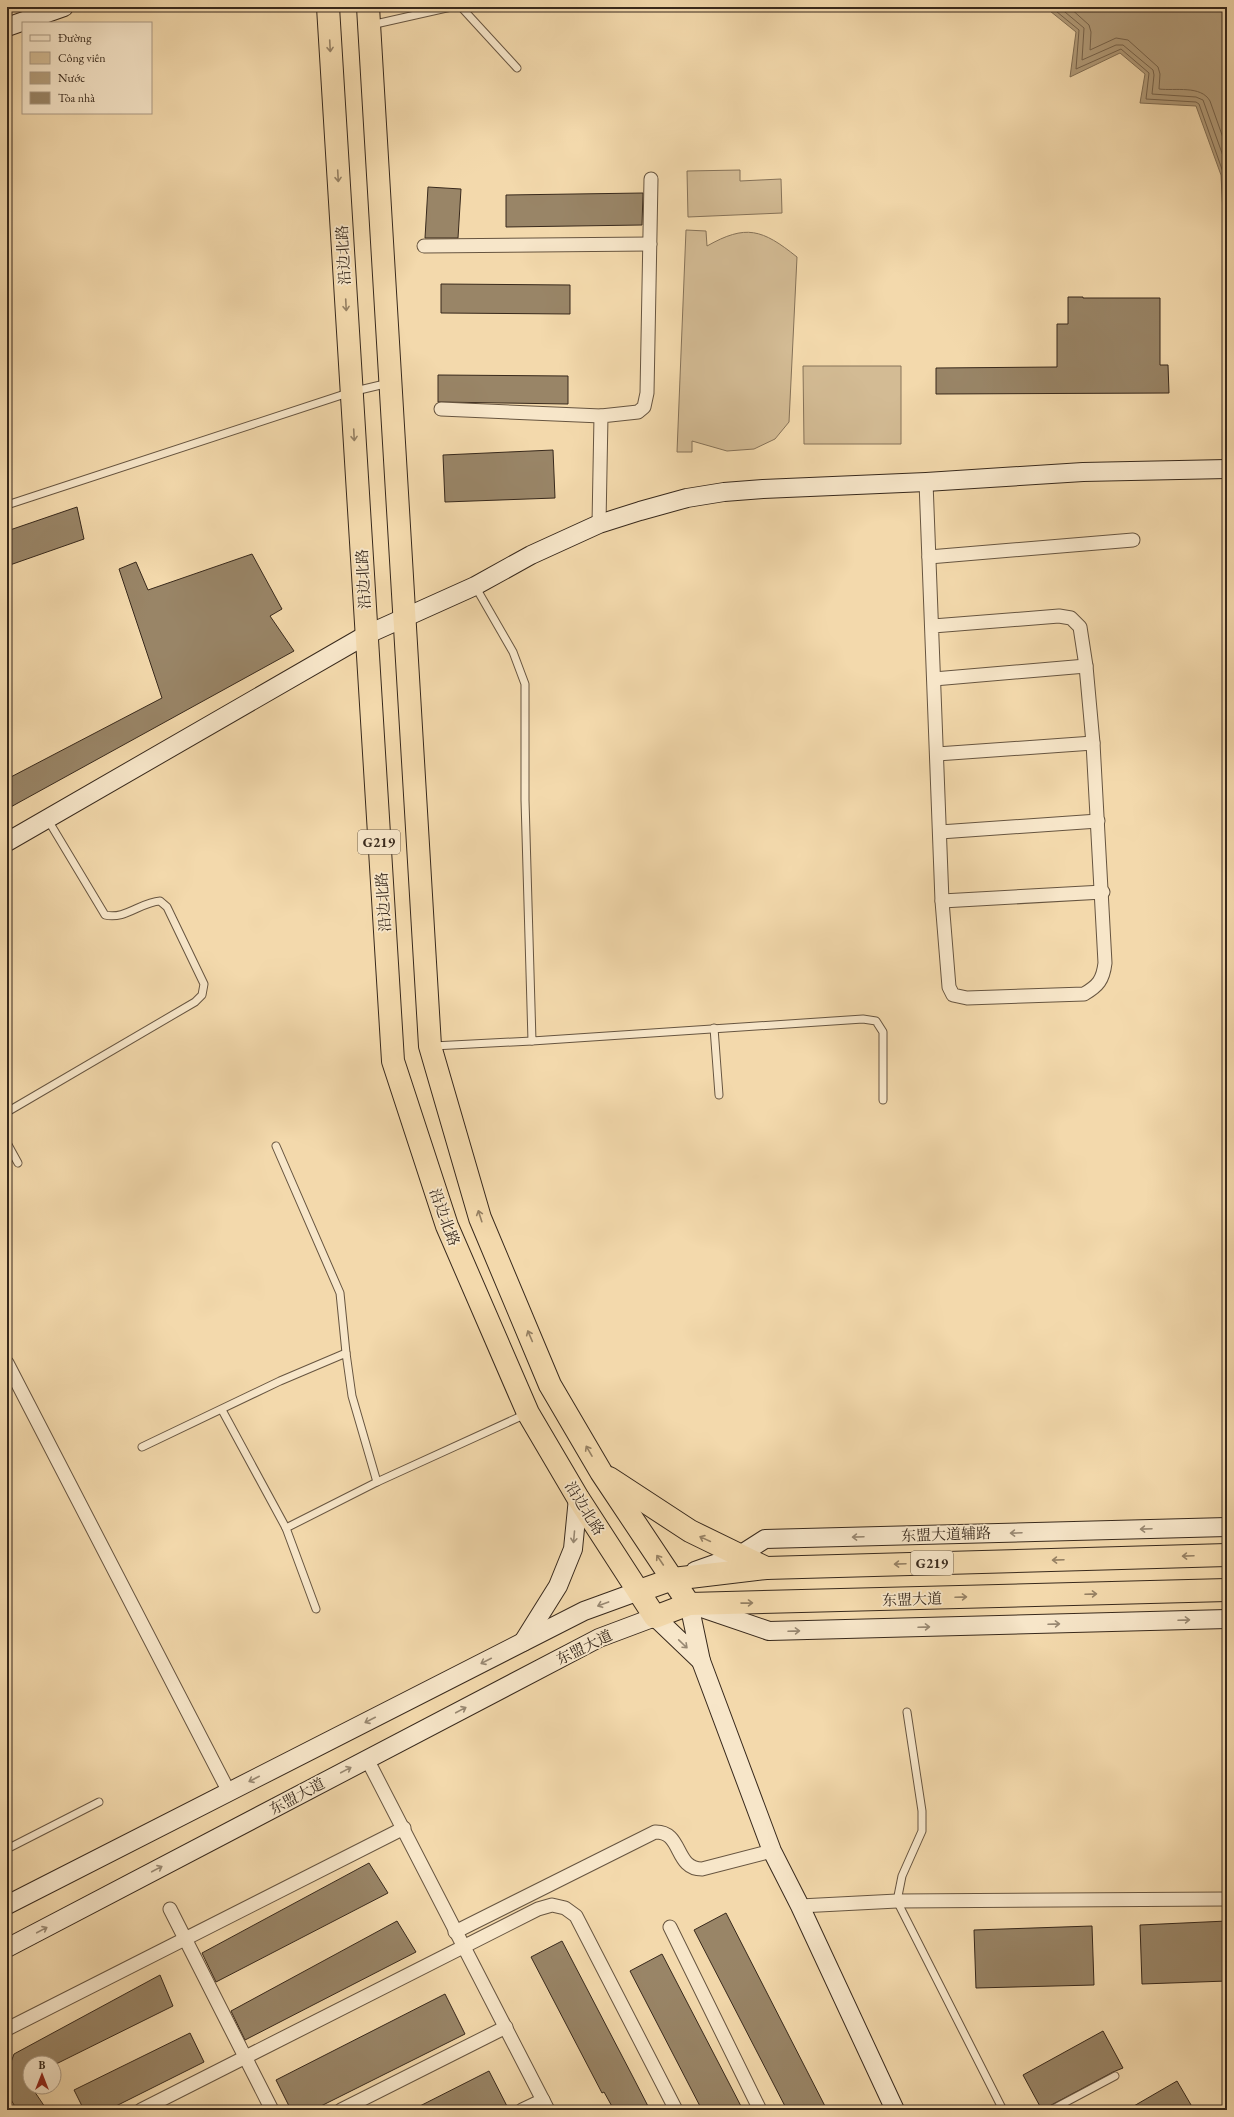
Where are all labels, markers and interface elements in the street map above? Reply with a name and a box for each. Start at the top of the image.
legend [22,22,152,114]
text: Đường [58,30,92,46]
one-way arrow [327,39,334,52]
text: Công viên [58,50,106,66]
text: Nước [58,70,85,86]
text: Tòa nhà [58,90,95,106]
one-way arrow [335,169,342,182]
street label: 沿边北路 [332,225,354,285]
one-way arrow [342,298,350,311]
one-way arrow [350,428,357,441]
street label: 沿边北路 [352,549,374,609]
road number: G219 [358,830,400,854]
street label: 沿边北路 [371,871,395,933]
street label: 沿边北路 [426,1186,464,1248]
one-way arrow [476,1209,483,1222]
one-way arrow [525,1330,533,1342]
one-way arrow [584,1445,592,1457]
street label: 沿边北路 [561,1478,609,1538]
street label: 东盟大道辅路 [901,1523,991,1545]
one-way arrow [1140,1525,1153,1533]
one-way arrow [1010,1529,1023,1536]
one-way arrow [571,1530,578,1543]
one-way arrow [852,1533,865,1541]
one-way arrow [700,1535,712,1542]
road number: G219 [911,1551,953,1575]
one-way arrow [1182,1552,1195,1560]
one-way arrow [656,1555,664,1566]
one-way arrow [1052,1556,1065,1564]
one-way arrow [894,1560,907,1568]
street label: 东盟大道 [882,1588,942,1610]
one-way arrow [1084,1590,1097,1598]
one-way arrow [954,1593,967,1601]
one-way arrow [740,1599,753,1607]
one-way arrow [597,1601,609,1609]
one-way arrow [1177,1616,1190,1624]
one-way arrow [1047,1620,1060,1627]
one-way arrow [917,1623,930,1631]
street label: 东盟大道 [553,1625,615,1669]
one-way arrow [787,1627,800,1634]
one-way arrow [678,1639,688,1649]
one-way arrow [480,1658,492,1665]
one-way arrow [455,1705,467,1713]
one-way arrow [364,1717,376,1724]
one-way arrow [340,1766,352,1773]
street label: 东盟大道 [266,1774,328,1818]
one-way arrow [249,1776,261,1783]
one-way arrow [150,1865,162,1872]
one-way arrow [35,1925,47,1933]
north arrow [22,2055,62,2095]
text: B [39,2058,46,2072]

